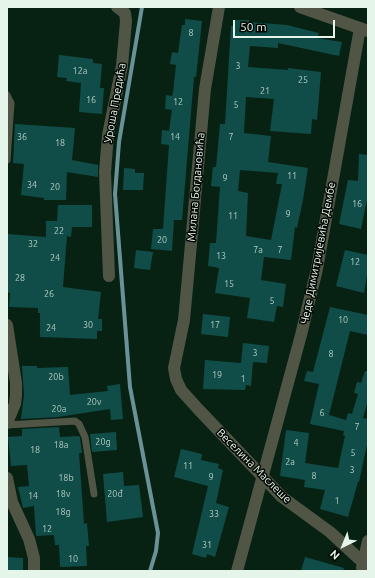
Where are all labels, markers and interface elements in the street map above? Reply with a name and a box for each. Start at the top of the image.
scale bar [235,12,337,38]
text: 50 m [240,20,267,33]
house number: 8 [188,28,194,38]
house number: 3 [235,61,241,71]
street label: Уроша Предића [101,62,129,144]
house number: 12a [73,66,87,76]
house number: 25 [298,75,308,85]
house number: 21 [260,86,270,96]
house number: 16 [86,95,96,105]
house number: 12 [173,97,183,107]
house number: 5 [233,100,239,110]
house number: 36 [17,132,27,142]
house number: 14 [170,132,180,142]
street label: Милана Богдановића [185,132,207,242]
house number: 7 [228,132,234,142]
house number: 18 [55,138,65,148]
house number: 11 [287,171,297,181]
house number: 9 [222,173,228,183]
house number: 34 [27,180,37,190]
street label: Чеде Димитријевића Дембе [298,181,338,325]
house number: 20 [50,182,60,192]
house number: 16 [352,199,362,209]
house number: 9 [285,209,291,219]
house number: 11 [228,211,238,221]
house number: 22 [54,226,64,236]
house number: 20 [157,235,167,245]
house number: 32 [28,239,38,249]
house number: 7a [253,245,263,255]
house number: 7 [277,245,283,255]
house number: 13 [216,251,226,261]
house number: 24 [50,253,60,263]
house number: 12 [350,257,360,267]
house number: 28 [15,273,25,283]
house number: 15 [224,279,234,289]
house number: 26 [44,289,54,299]
house number: 5 [269,296,275,306]
house number: 10 [338,315,348,325]
house number: 30 [83,320,93,330]
house number: 17 [210,320,220,330]
house number: 24 [46,323,56,333]
house number: 3 [252,348,258,358]
house number: 8 [328,349,334,359]
house number: 19 [212,370,222,380]
house number: 20b [48,372,64,382]
house number: 1 [240,374,246,384]
house number: 20v [87,397,101,407]
house number: 20a [52,404,66,414]
house number: 6 [319,408,325,418]
house number: 7 [354,422,360,432]
street label: Веселина Маслеше [214,426,294,506]
house number: 20g [95,437,111,447]
house number: 4 [293,438,299,448]
house number: 18a [54,440,68,450]
house number: 18 [30,445,40,455]
house number: 5 [350,448,356,458]
house number: 2a [285,457,295,467]
house number: 11 [183,461,193,471]
house number: 3 [349,465,355,475]
house number: 8 [311,471,317,481]
house number: 9 [208,472,214,482]
house number: 18b [58,473,74,483]
house number: 18v [56,489,70,499]
house number: 20đ [107,489,123,499]
house number: 14 [28,491,38,501]
house number: 1 [334,496,340,506]
house number: 18g [55,507,71,517]
house number: 33 [209,509,219,519]
house number: 12 [42,524,52,534]
north arrow [323,526,363,566]
house number: 31 [202,540,212,550]
text: N [328,548,342,562]
house number: 10 [68,554,78,564]

